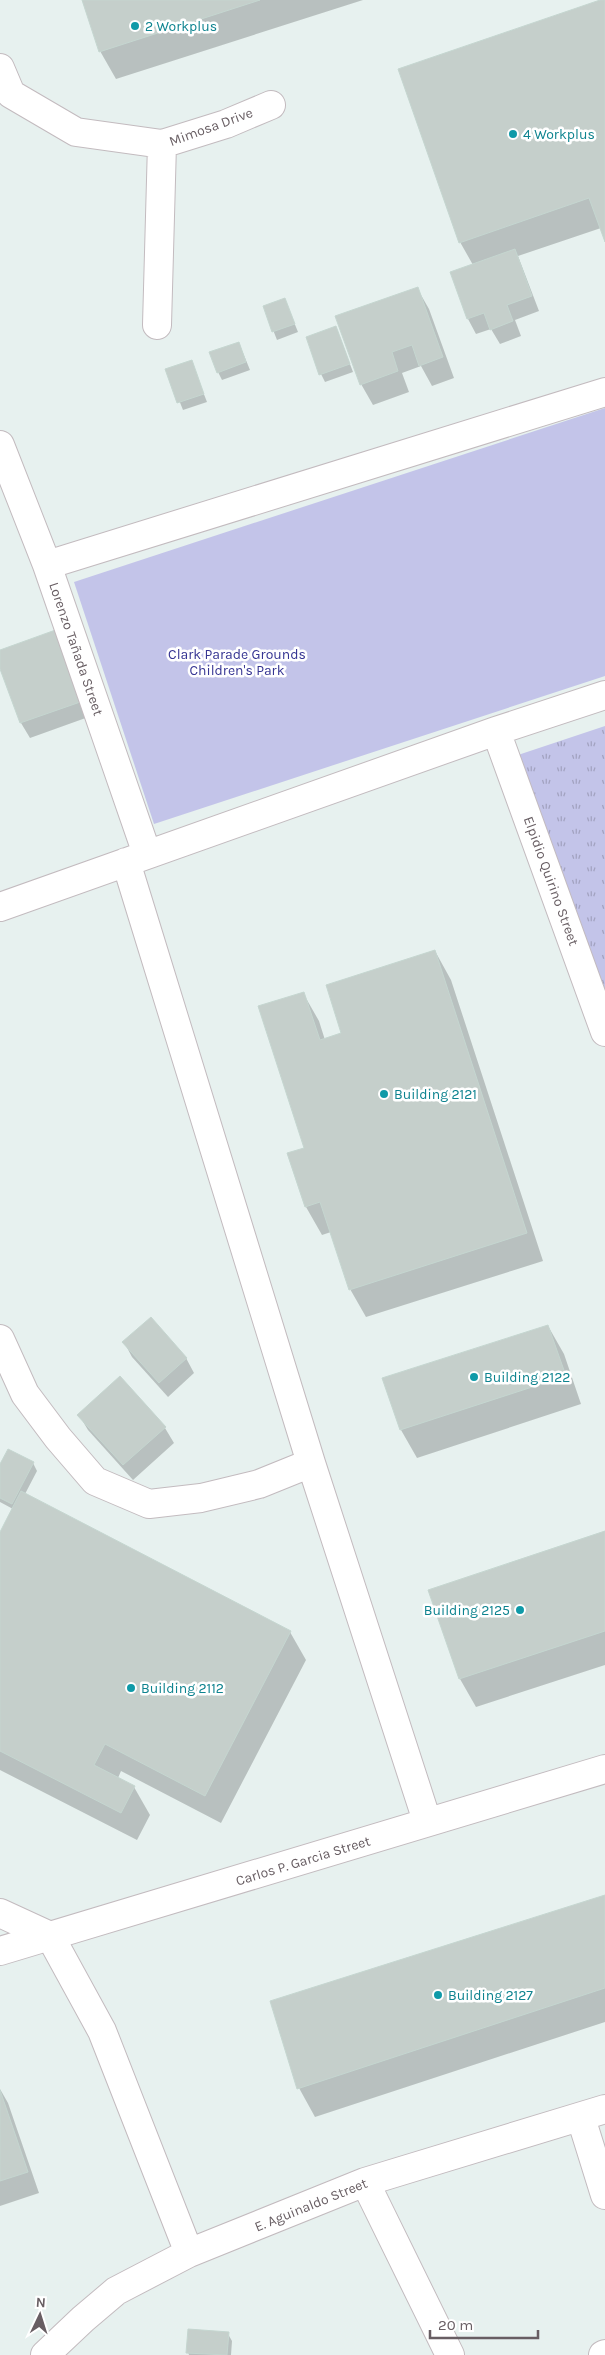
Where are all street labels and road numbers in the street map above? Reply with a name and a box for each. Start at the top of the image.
street label: Mimosa Drive [167,104,255,150]
street label: Lorenzo Tañada Street [45,580,107,718]
street label: Elpidio Quirino Street [520,814,582,948]
street label: Carlos P. Garcia Street [234,1832,372,1890]
street label: E. Aguinaldo Street [252,2175,370,2235]

